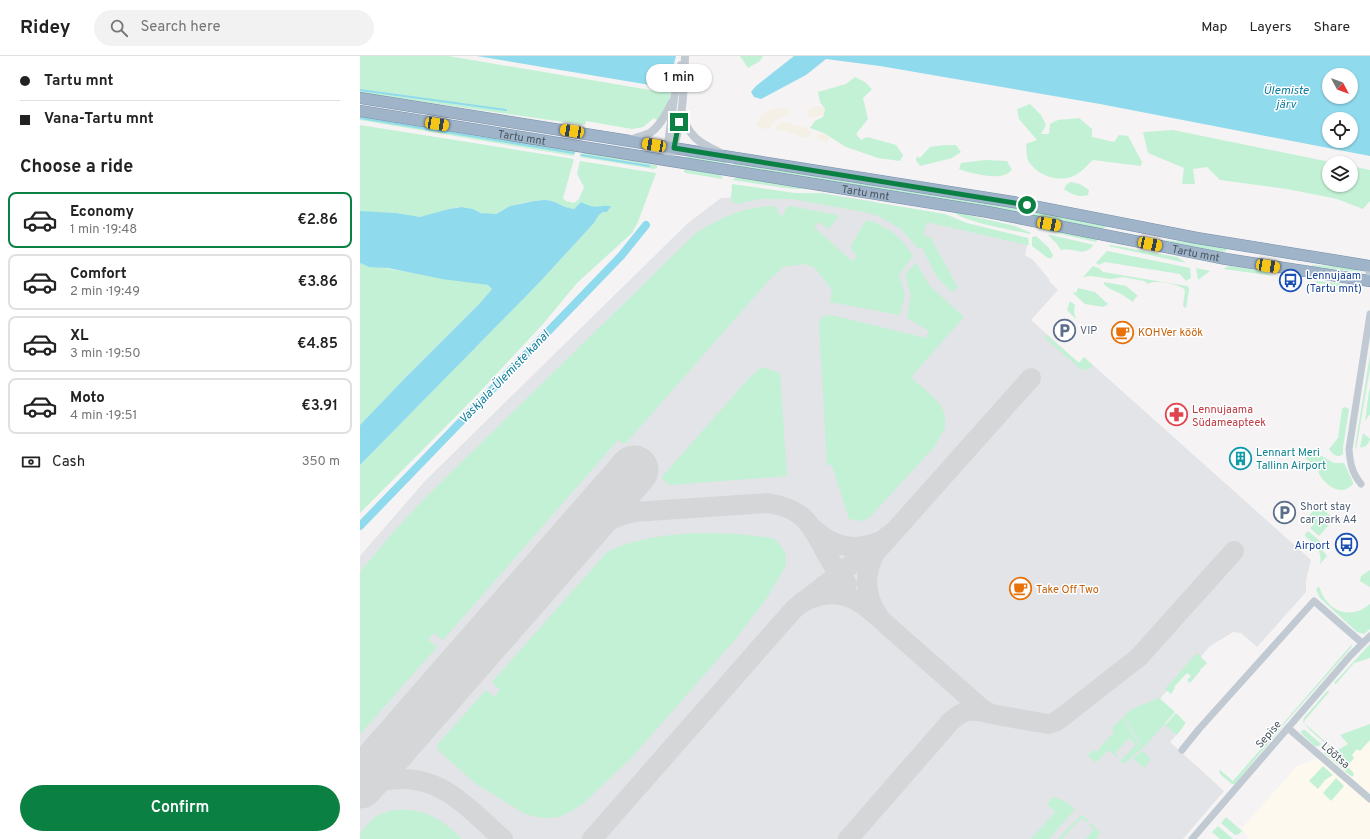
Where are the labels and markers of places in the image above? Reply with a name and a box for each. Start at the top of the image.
bus stop icon: Lennujaam (Tartu mnt) [1277,268,1303,294]
place label: Lennujaam (Tartu mnt) [1306,269,1362,296]
parking icon: VIP [1052,317,1078,343]
cafe icon: KOHVer köök [1110,319,1136,345]
place label: VIP [1080,324,1097,338]
place label: KOHVer köök [1138,326,1203,340]
pharmacy icon: Lennujaama Südameapteek [1164,402,1190,428]
place label: Lennujaama Südameapteek [1192,403,1266,430]
building icon: Lennart Meri Tallinn Airport [1228,445,1254,471]
place label: Lennart Meri Tallinn Airport [1256,446,1326,473]
parking icon: Short stay car park A4 [1272,499,1298,525]
place label: Short stay car park A4 [1300,500,1357,527]
bus stop icon: Airport [1333,532,1359,558]
place label: Airport [1294,539,1330,553]
cafe icon: Take Off Two [1008,576,1034,602]
place label: Take Off Two [1036,583,1099,597]

